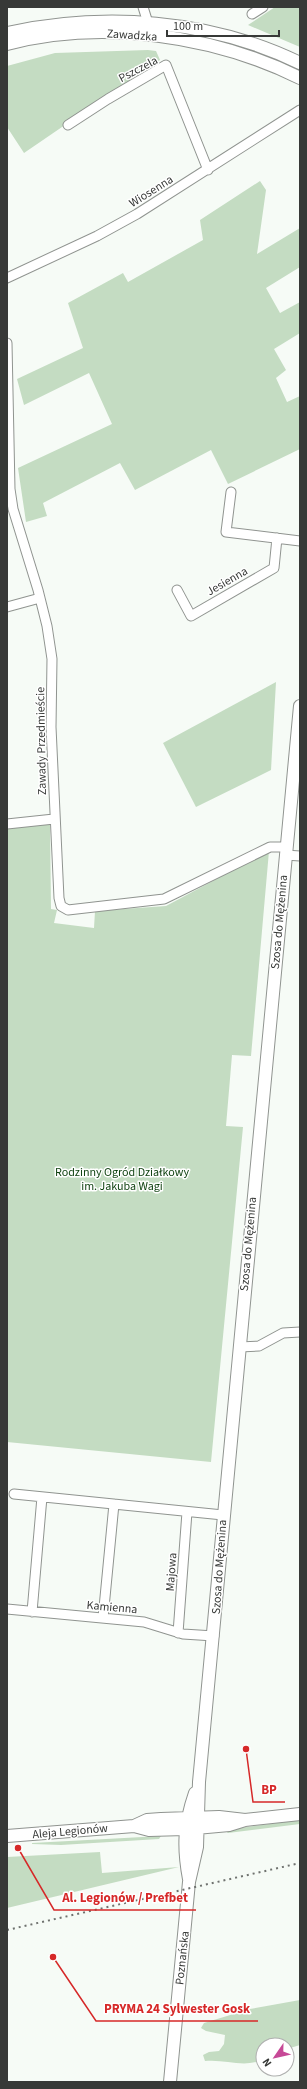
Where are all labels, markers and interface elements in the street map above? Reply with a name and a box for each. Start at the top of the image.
scale bar [167,12,279,38]
text: 100 m [173,18,203,35]
street label: Zawadzka [106,25,158,46]
street label: Pszczela [116,52,161,87]
street label: Wiosenna [126,171,177,212]
street label: Jesienna [204,563,251,600]
street label: Zawady Przedmieście [32,687,51,795]
street label: Szosa do Mężenina [267,874,292,970]
park label: Rodzinny Ogród Działkowy im. Jakuba Wagi [55,1164,189,1195]
street label: Szosa do Mężenina [236,1196,261,1292]
street label: Szosa do Mężenina [208,1519,231,1615]
street label: Majowa [162,1552,181,1592]
street label: Kamienna [86,1597,138,1618]
callout: BP [253,1777,285,1802]
text: BP [261,1781,277,1799]
street label: Aleja Legionów [32,1820,109,1843]
callout: Al. Legionów / Prefbet [54,1885,196,1910]
text: Al. Legionów / Prefbet [61,1889,188,1907]
street label: Poznańska [171,1930,194,1986]
callout: PRYMA 24 Sylwester Gosk [96,1996,258,2021]
text: PRYMA 24 Sylwester Gosk [104,2000,251,2018]
north arrow [255,2037,295,2077]
text: N [259,2055,275,2070]

